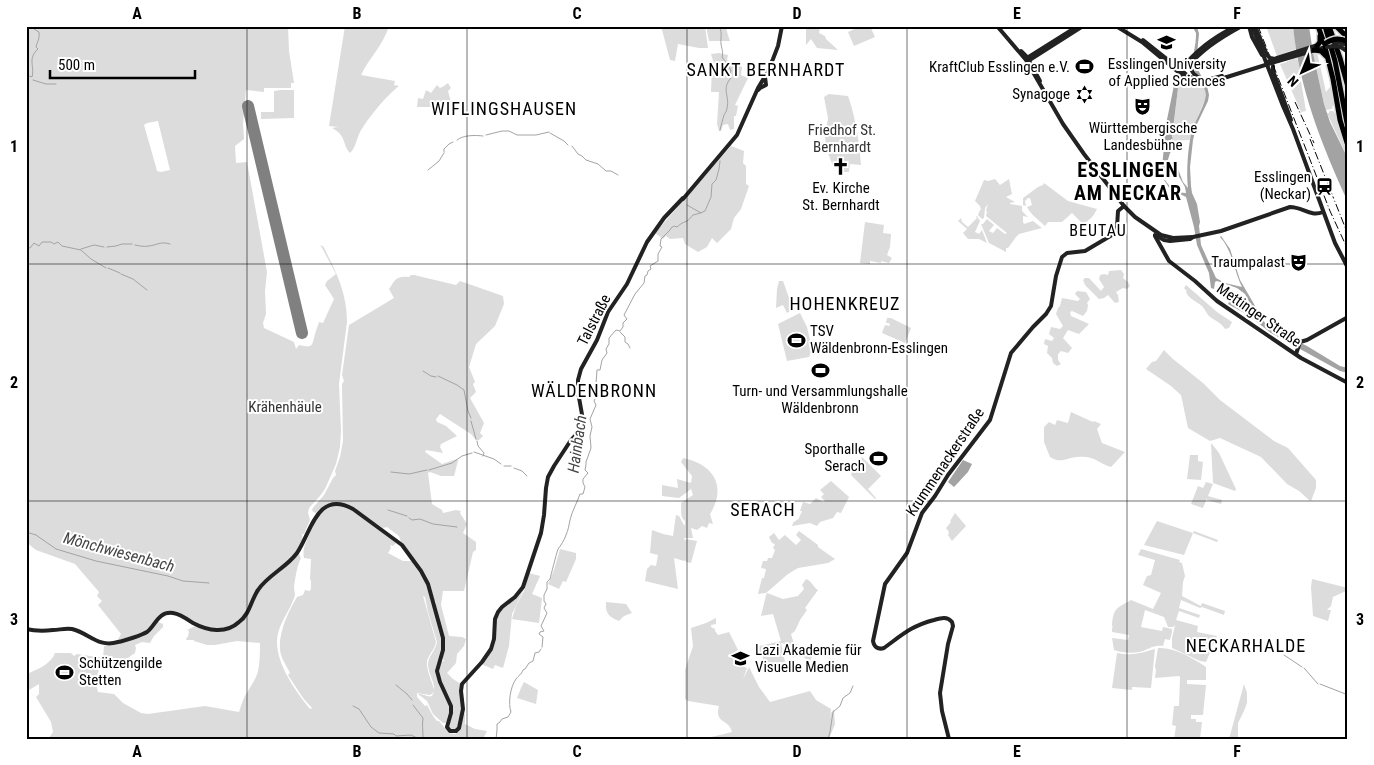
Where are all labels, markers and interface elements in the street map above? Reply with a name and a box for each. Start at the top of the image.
text: A [132,4,142,23]
text: B [353,4,362,23]
text: C [572,4,582,23]
text: D [792,4,802,23]
text: E [1013,4,1021,23]
text: F [1233,4,1241,23]
school or university icon: Esslingen University of Applied Sciences [1157,33,1177,53]
scale bar [50,48,195,80]
north arrow [1276,48,1326,98]
place label: Esslingen University of Applied Sciences [1108,55,1226,90]
text: 500 m [58,56,95,74]
sports icon: KraftClub Esslingen e.V. [1074,57,1094,77]
place label: KraftClub Esslingen e.V. [929,58,1070,76]
district label: SANKT BERNHARDT [687,59,845,80]
text: N [1284,73,1302,90]
synagogue icon: Synagoge [1074,84,1094,104]
place label: Synagoge [1012,85,1070,103]
theatre icon: Württembergische Landesbühne [1133,97,1153,117]
district label: WIFLINGSHAUSEN [431,98,577,119]
place label: Württembergische Landesbühne [1089,119,1197,154]
park label: Friedhof St. Bernhardt [808,121,876,156]
text: 1 [10,137,18,156]
text: 1 [1356,137,1364,156]
church icon: Ev. Kirche St. Bernhardt [831,157,851,177]
district label: ESSLINGEN AM NECKAR [1074,158,1182,205]
place label: Esslingen (Neckar) [1254,168,1311,203]
station icon: Esslingen (Neckar) [1315,176,1335,196]
place label: Ev. Kirche St. Bernhardt [802,179,880,214]
district label: BEUTAU [1069,221,1127,240]
theatre icon: Traumpalast [1289,252,1309,272]
place label: Traumpalast [1211,253,1285,271]
street label: Mettinger Straße [1213,279,1305,351]
street label: Talstraße [573,291,615,349]
district label: HOHENKREUZ [789,293,901,314]
place label: TSV Wäldenbronn-Esslingen [810,322,948,357]
sports icon: TSV Wäldenbronn-Esslingen [786,330,806,350]
sports icon: Turn- und Versammlungshalle Wäldenbronn [810,360,830,380]
text: 2 [10,373,18,392]
text: 2 [1356,373,1364,392]
district label: WÄLDENBRONN [531,380,657,401]
place label: Turn- und Versammlungshalle Wäldenbronn [732,382,908,417]
park label: Krähenhäule [248,398,322,416]
street label: Krummenackerstraße [902,404,988,520]
water label: Hainbach [564,414,590,474]
place label: Sporthalle Serach [805,440,865,475]
sports icon: Sporthalle Serach [869,448,889,468]
district label: SERACH [730,499,796,520]
water label: Mönchwiesenbach [61,528,177,576]
text: 3 [10,610,18,629]
text: 3 [1356,610,1364,629]
district label: NECKARHALDE [1186,635,1306,656]
place label: Lazi Akademie für Visuelle Medien [755,641,862,676]
school or university icon: Lazi Akademie für Visuelle Medien [731,649,751,669]
place label: Schützengilde Stetten [79,654,162,689]
sports icon: Schützengilde Stetten [55,662,75,682]
text: A [132,742,142,761]
text: B [353,742,362,761]
text: C [572,742,582,761]
text: D [792,742,802,761]
text: E [1013,742,1021,761]
text: F [1233,742,1241,761]

